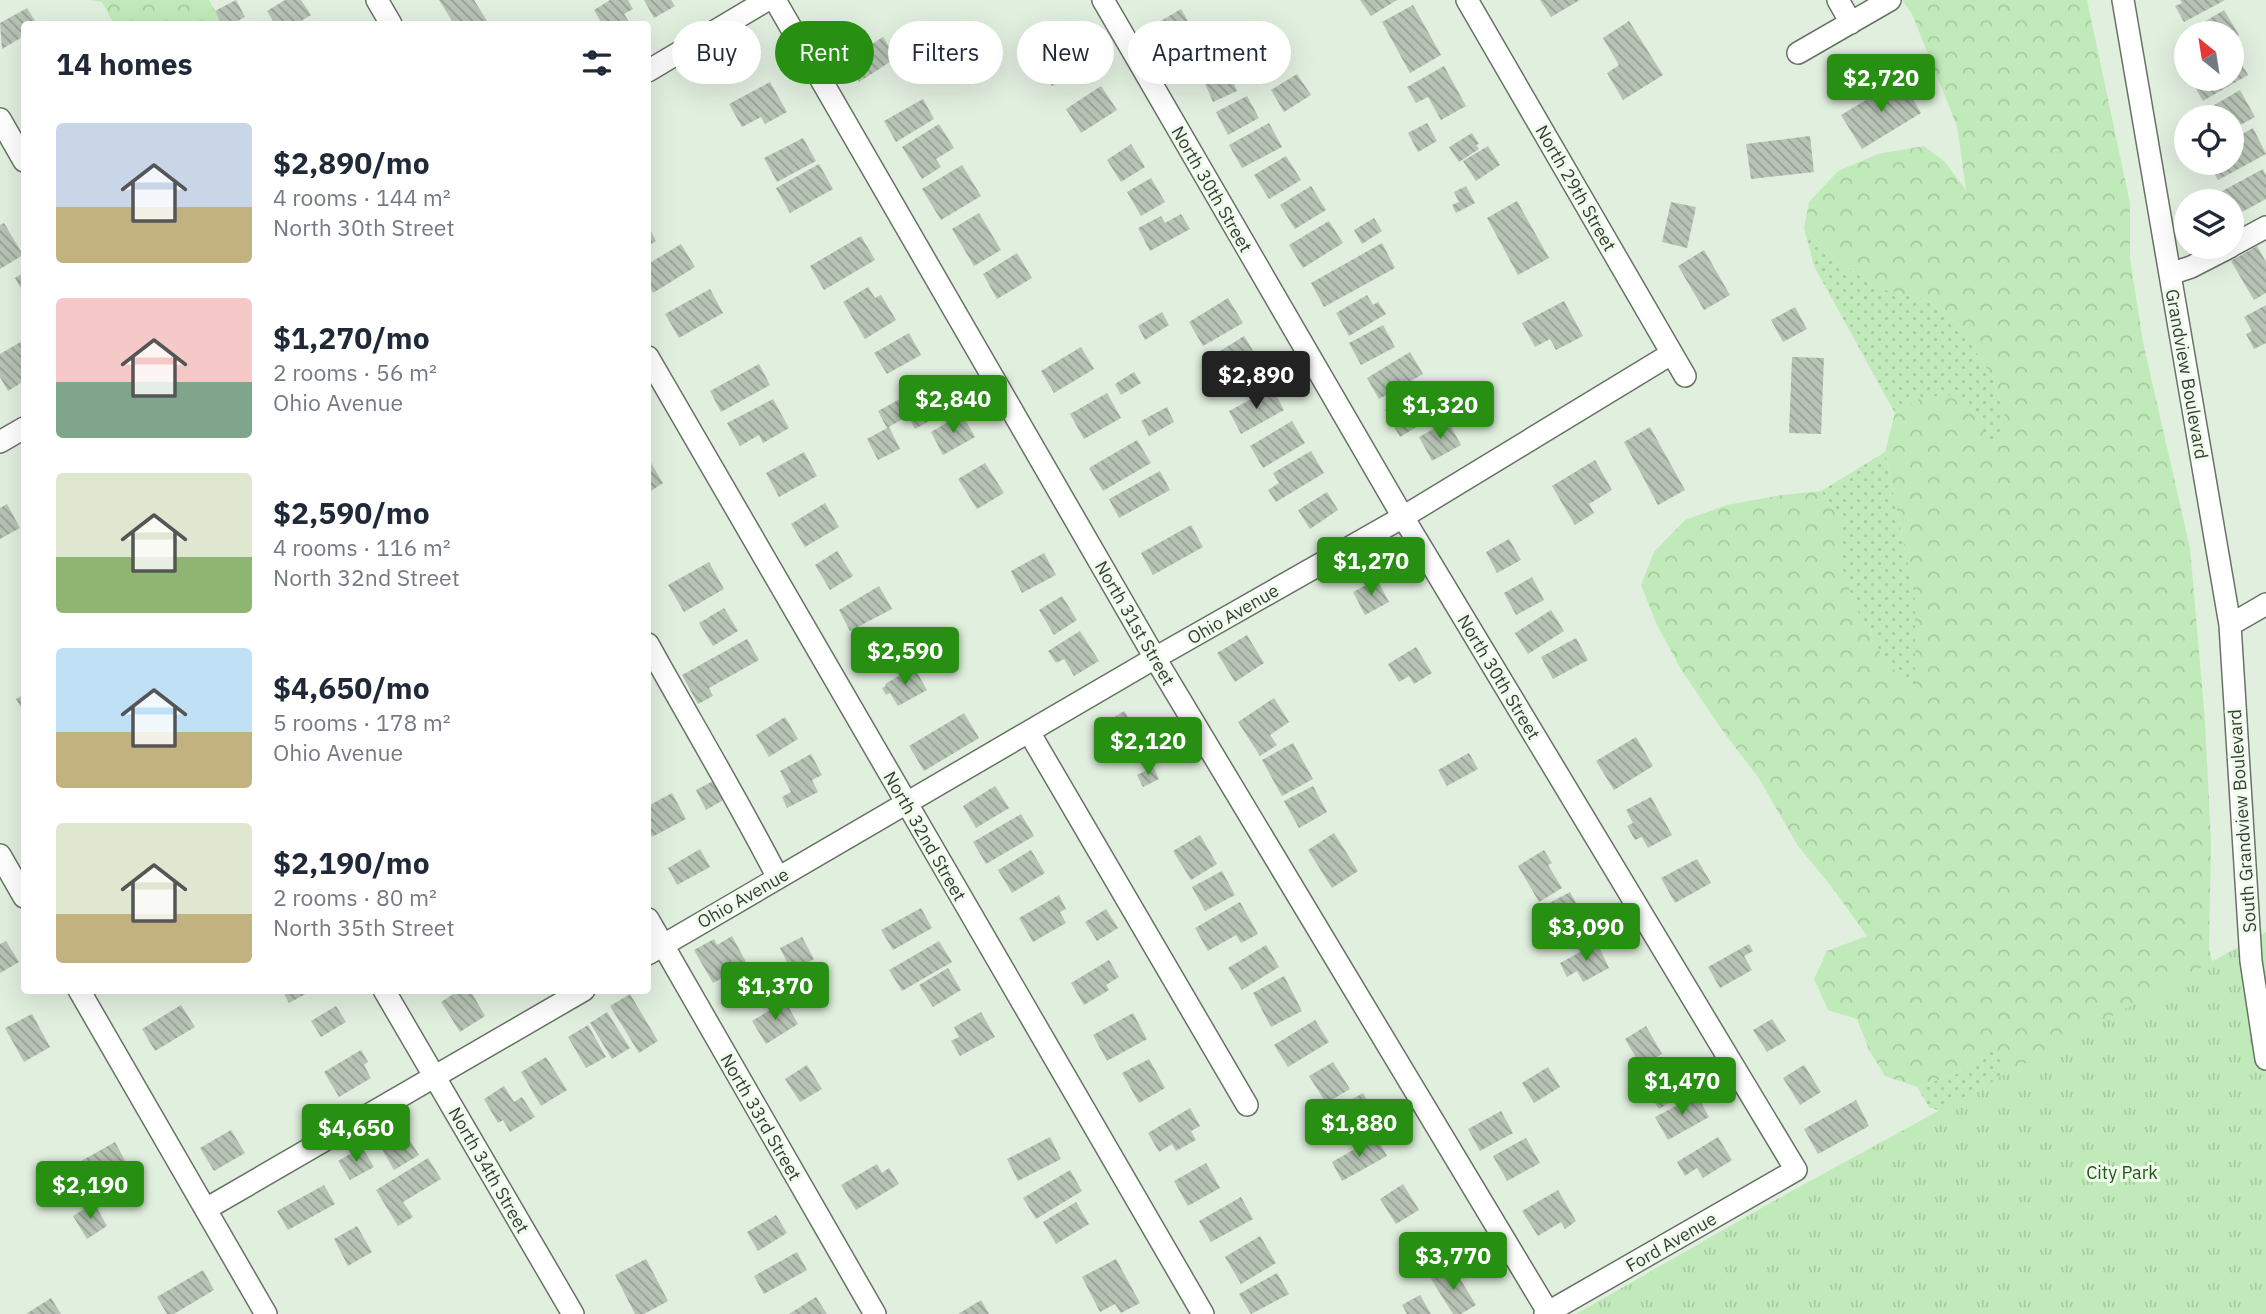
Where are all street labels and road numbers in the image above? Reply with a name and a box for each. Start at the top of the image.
street label: North 29th Street [1531,121,1621,255]
street label: North 30th Street [1167,122,1257,256]
street label: Grandview Boulevard [2161,287,2213,461]
street label: North 31st Street [1090,556,1180,690]
street label: Ohio Avenue [1183,579,1283,649]
street label: North 30th Street [1453,610,1545,744]
street label: South Grandview Boulevard [2223,708,2261,934]
street label: North 32nd Street [878,767,972,905]
street label: Ohio Avenue [693,863,793,933]
street label: North 33rd Street [715,1050,807,1184]
street label: North 34th Street [444,1103,534,1237]
street label: Ford Avenue [1622,1207,1721,1277]

